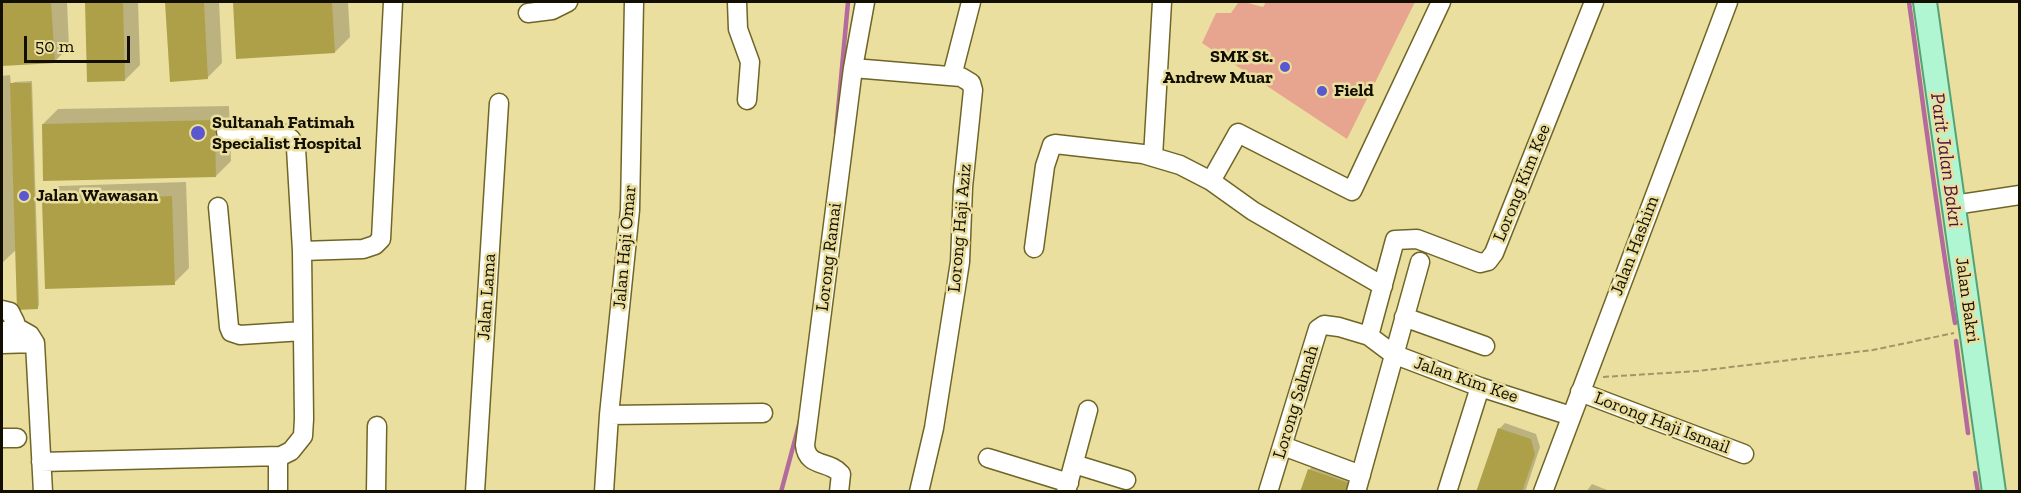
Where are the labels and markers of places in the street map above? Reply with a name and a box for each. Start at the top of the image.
place label: SMK St. Andrew Muar [1163,46,1273,88]
marker: SMK St. Andrew Muar [1278,60,1292,74]
place label: Field [1334,80,1374,102]
marker: Field [1315,84,1329,98]
place label: Sultanah Fatimah Specialist Hospital [212,112,361,154]
marker: Sultanah Fatimah Specialist Hospital [189,124,207,142]
place label: Jalan Wawasan [36,185,158,207]
marker: Jalan Wawasan [17,189,31,203]

